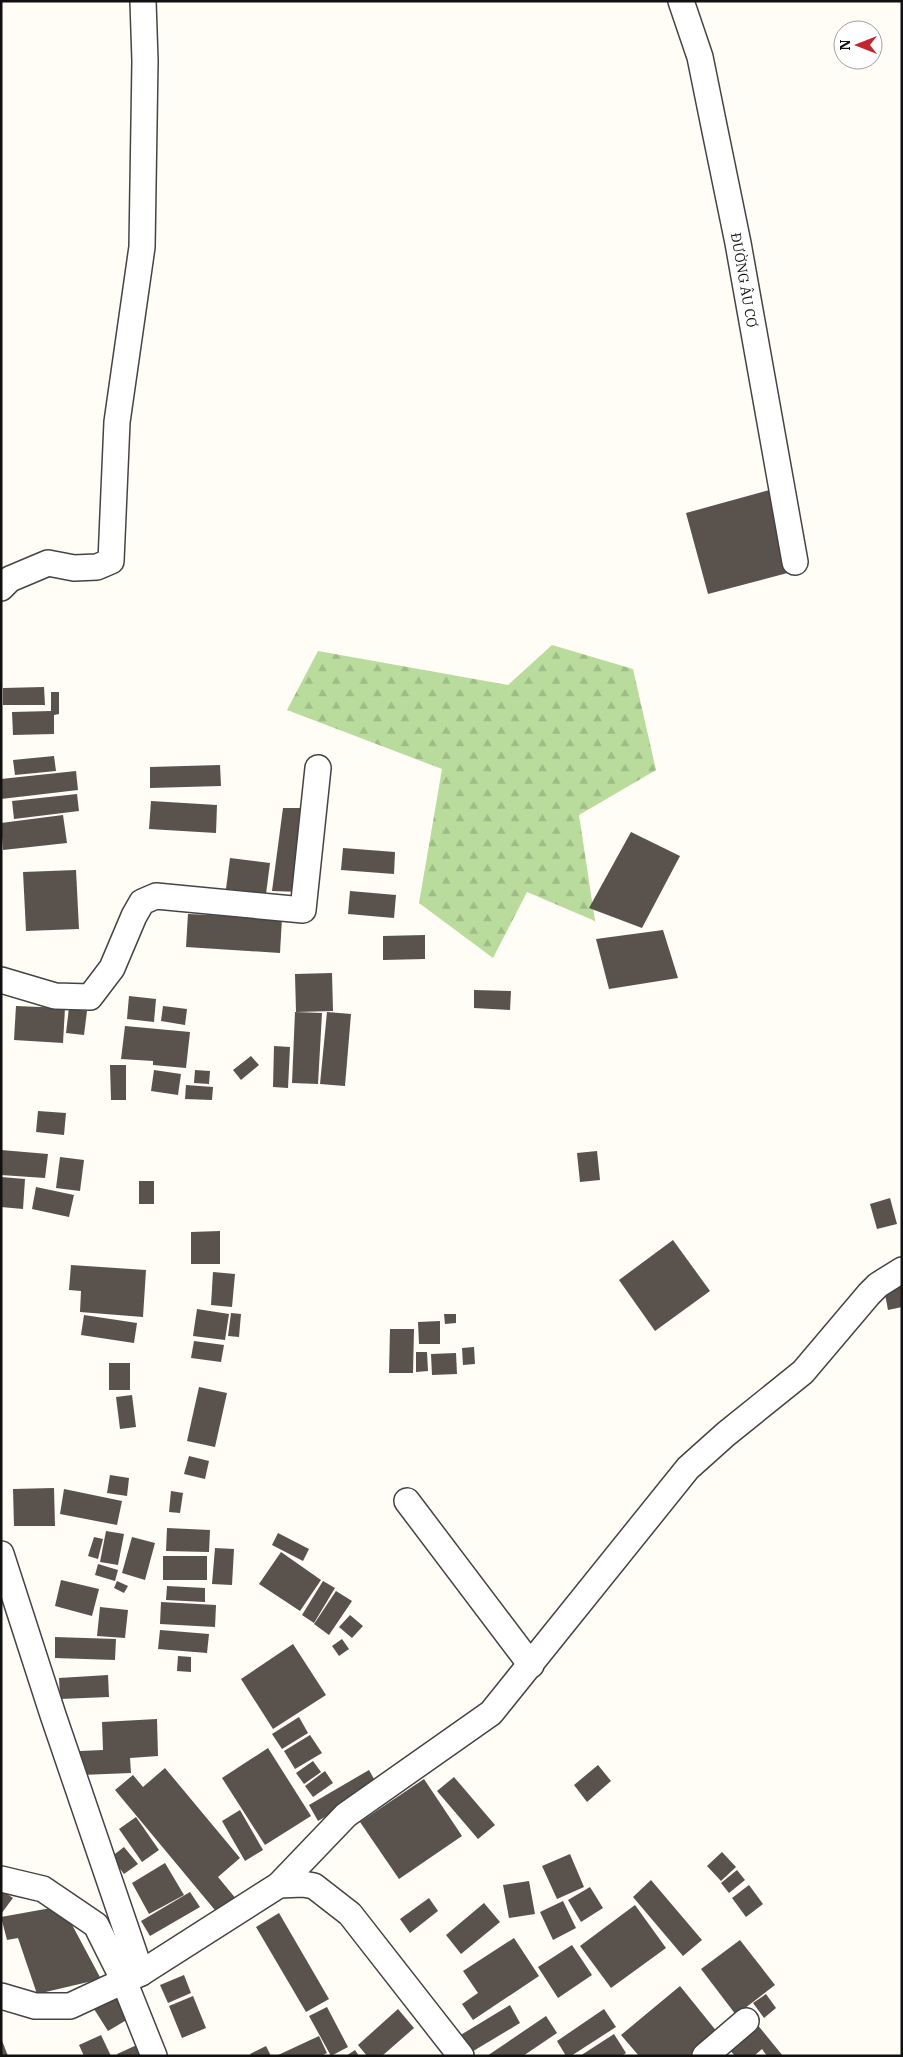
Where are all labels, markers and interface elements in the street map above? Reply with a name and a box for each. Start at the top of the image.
north arrow [833,20,883,70]
text: N [836,39,854,51]
street label: ĐƯỜNG ÂU CƠ [727,231,762,329]

